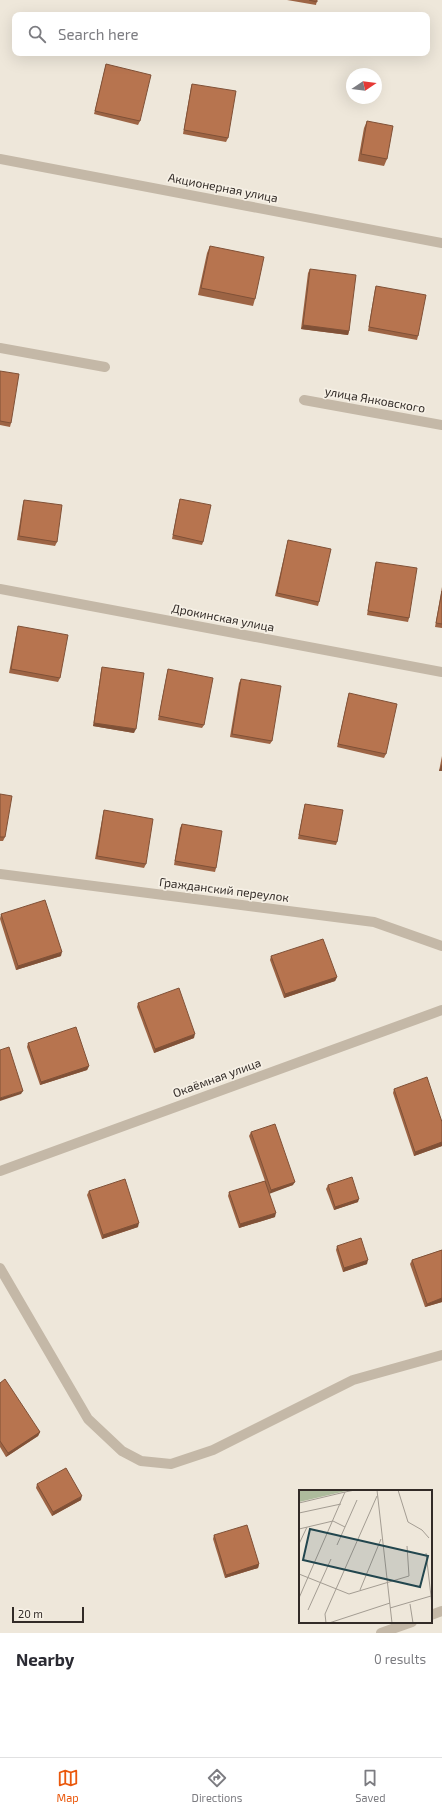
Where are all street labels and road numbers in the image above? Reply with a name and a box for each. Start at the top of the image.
street label: Акционерная улица [167,169,279,206]
street label: улица Янковского [324,383,427,416]
street label: Дрокинская улица [170,600,276,635]
street label: Гражданский переулок [158,874,290,905]
street label: Окаёмная улица [171,1055,263,1100]

